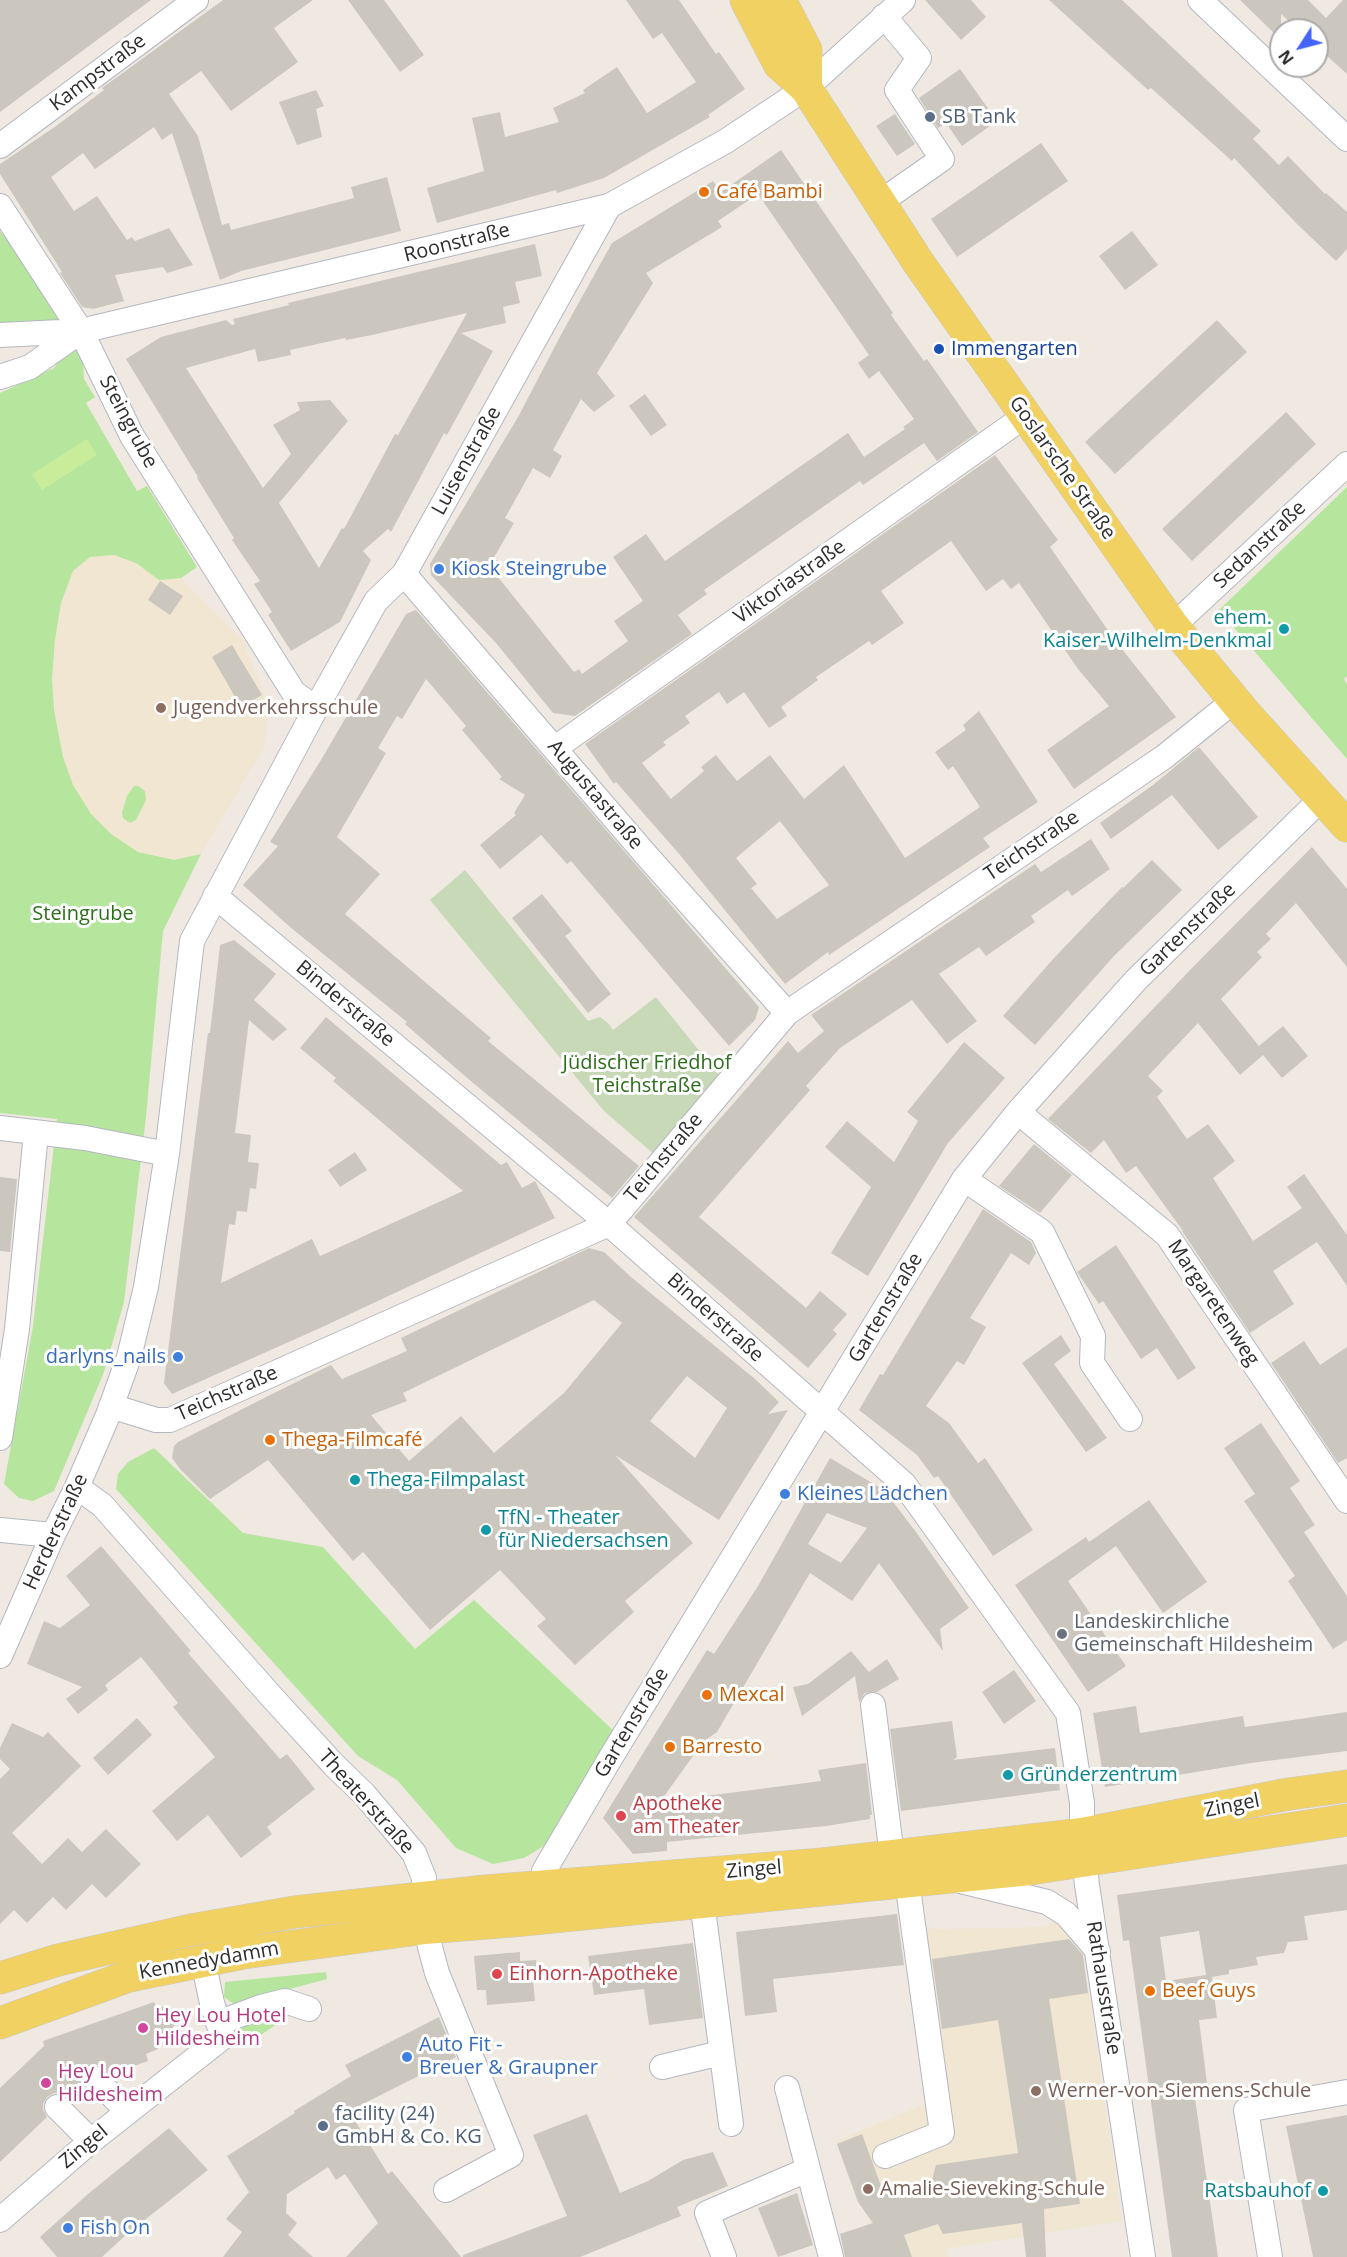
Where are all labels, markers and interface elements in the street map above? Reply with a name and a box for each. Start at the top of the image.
north arrow [1269,18,1329,78]
street label: Kampstraße [45,29,151,117]
text: N [1273,46,1299,69]
place label: SB Tank [942,105,1016,129]
marker: SB Tank [923,110,937,124]
place label: Café Bambi [716,180,823,204]
marker: Café Bambi [697,185,711,199]
street label: Roonstraße [402,218,512,268]
place label: Immengarten [951,337,1078,361]
marker: Immengarten [932,342,946,356]
street label: Steingrube [94,372,162,472]
street label: Goslarsche Straße [1004,392,1120,544]
street label: Luisenstraße [427,403,507,519]
street label: Sedanstraße [1209,496,1311,594]
street label: Viktoriastraße [730,535,850,629]
place label: Kiosk Steingrube [451,557,607,581]
marker: Kiosk Steingrube [432,562,446,576]
place label: ehem. Kaiser-Wilhelm-Denkmal [1043,606,1272,653]
marker: ehem. Kaiser-Wilhelm-Denkmal [1277,622,1291,636]
place label: Jugendverkehrsschule [173,696,378,720]
marker: Jugendverkehrsschule [154,701,168,715]
street label: Augustastraße [542,735,648,855]
street label: Teichstraße [980,806,1084,886]
street label: Gartenstraße [1135,878,1241,982]
park label: Steingrube [32,902,134,926]
street label: Binderstraße [291,956,399,1052]
park label: Jüdischer Friedhof Teichstraße [563,1051,731,1098]
street label: Teichstraße [620,1109,708,1207]
street label: Margaretenweg [1162,1235,1264,1371]
street label: Gartenstraße [844,1249,928,1367]
street label: Binderstraße [662,1268,768,1368]
place label: darlyns_nails [46,1345,166,1369]
marker: darlyns_nails [171,1350,185,1364]
street label: Teichstraße [172,1361,282,1427]
place label: Thega-Filmcafé [282,1428,423,1452]
marker: Thega-Filmcafé [263,1433,277,1447]
place label: Thega-Filmpalast [367,1468,525,1492]
street label: Herderstraße [19,1470,93,1594]
marker: Thega-Filmpalast [348,1473,362,1487]
place label: Kleines Lädchen [797,1482,948,1506]
marker: Kleines Lädchen [778,1487,792,1501]
place label: TfN - Theater für Niedersachsen [498,1506,669,1553]
marker: TfN - Theater für Niedersachsen [479,1523,493,1537]
place label: Landeskirchliche Gemeinschaft Hildesheim [1074,1610,1313,1657]
marker: Landeskirchliche Gemeinschaft Hildesheim [1055,1627,1069,1641]
street label: Gartenstraße [590,1664,674,1782]
place label: Mexcal [719,1683,784,1707]
marker: Mexcal [700,1688,714,1702]
place label: Barresto [682,1735,762,1759]
marker: Barresto [663,1740,677,1754]
street label: Theaterstraße [313,1745,419,1859]
place label: Gründerzentrum [1020,1763,1178,1787]
marker: Gründerzentrum [1001,1768,1015,1782]
street label: Zingel [1202,1789,1262,1823]
place label: Apotheke am Theater [633,1792,740,1839]
marker: Apotheke am Theater [614,1809,628,1823]
street label: Zingel [725,1856,783,1884]
street label: Rathausstraße [1081,1919,1125,2057]
street label: Kennedydamm [137,1937,281,1985]
place label: Einhorn-Apotheke [509,1962,678,1986]
marker: Einhorn-Apotheke [490,1967,504,1981]
place label: Beef Guys [1162,1979,1256,2003]
marker: Beef Guys [1143,1984,1157,1998]
place label: Hey Lou Hotel Hildesheim [155,2004,286,2051]
marker: Hey Lou Hotel Hildesheim [136,2021,150,2035]
place label: Auto Fit - Breuer & Graupner [419,2033,598,2080]
marker: Auto Fit - Breuer & Graupner [400,2050,414,2064]
place label: Hey Lou Hildesheim [58,2060,163,2107]
marker: Hey Lou Hildesheim [39,2076,53,2090]
place label: Werner-von-Siemens-Schule [1048,2079,1311,2103]
marker: Werner-von-Siemens-Schule [1029,2084,1043,2098]
place label: facility (24) GmbH & Co. KG [335,2102,482,2149]
marker: facility (24) GmbH & Co. KG [316,2119,330,2133]
street label: Zingel [55,2120,113,2174]
place label: Amalie-Sieveking-Schule [880,2177,1105,2201]
place label: Ratsbauhof [1204,2179,1311,2203]
marker: Amalie-Sieveking-Schule [861,2182,875,2196]
marker: Ratsbauhof [1316,2184,1330,2198]
place label: Fish On [80,2216,150,2240]
marker: Fish On [61,2221,75,2235]

